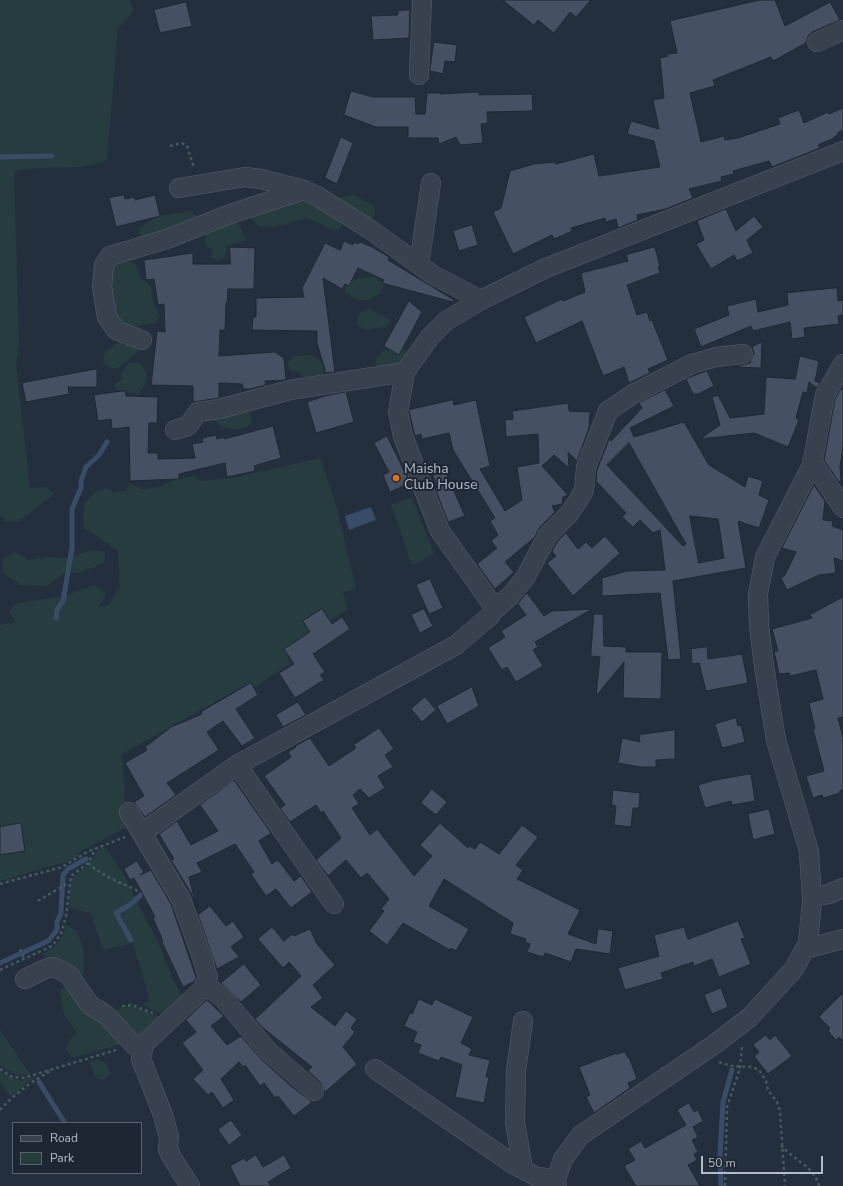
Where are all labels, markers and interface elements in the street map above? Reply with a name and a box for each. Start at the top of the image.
place label: Maisha Club House [404,462,478,494]
marker: Maisha Club House [391,473,401,483]
legend [12,1122,142,1174]
text: Road [50,1130,78,1146]
scale bar [703,1148,825,1174]
text: Park [50,1150,74,1166]
text: 50 m [708,1155,736,1171]

